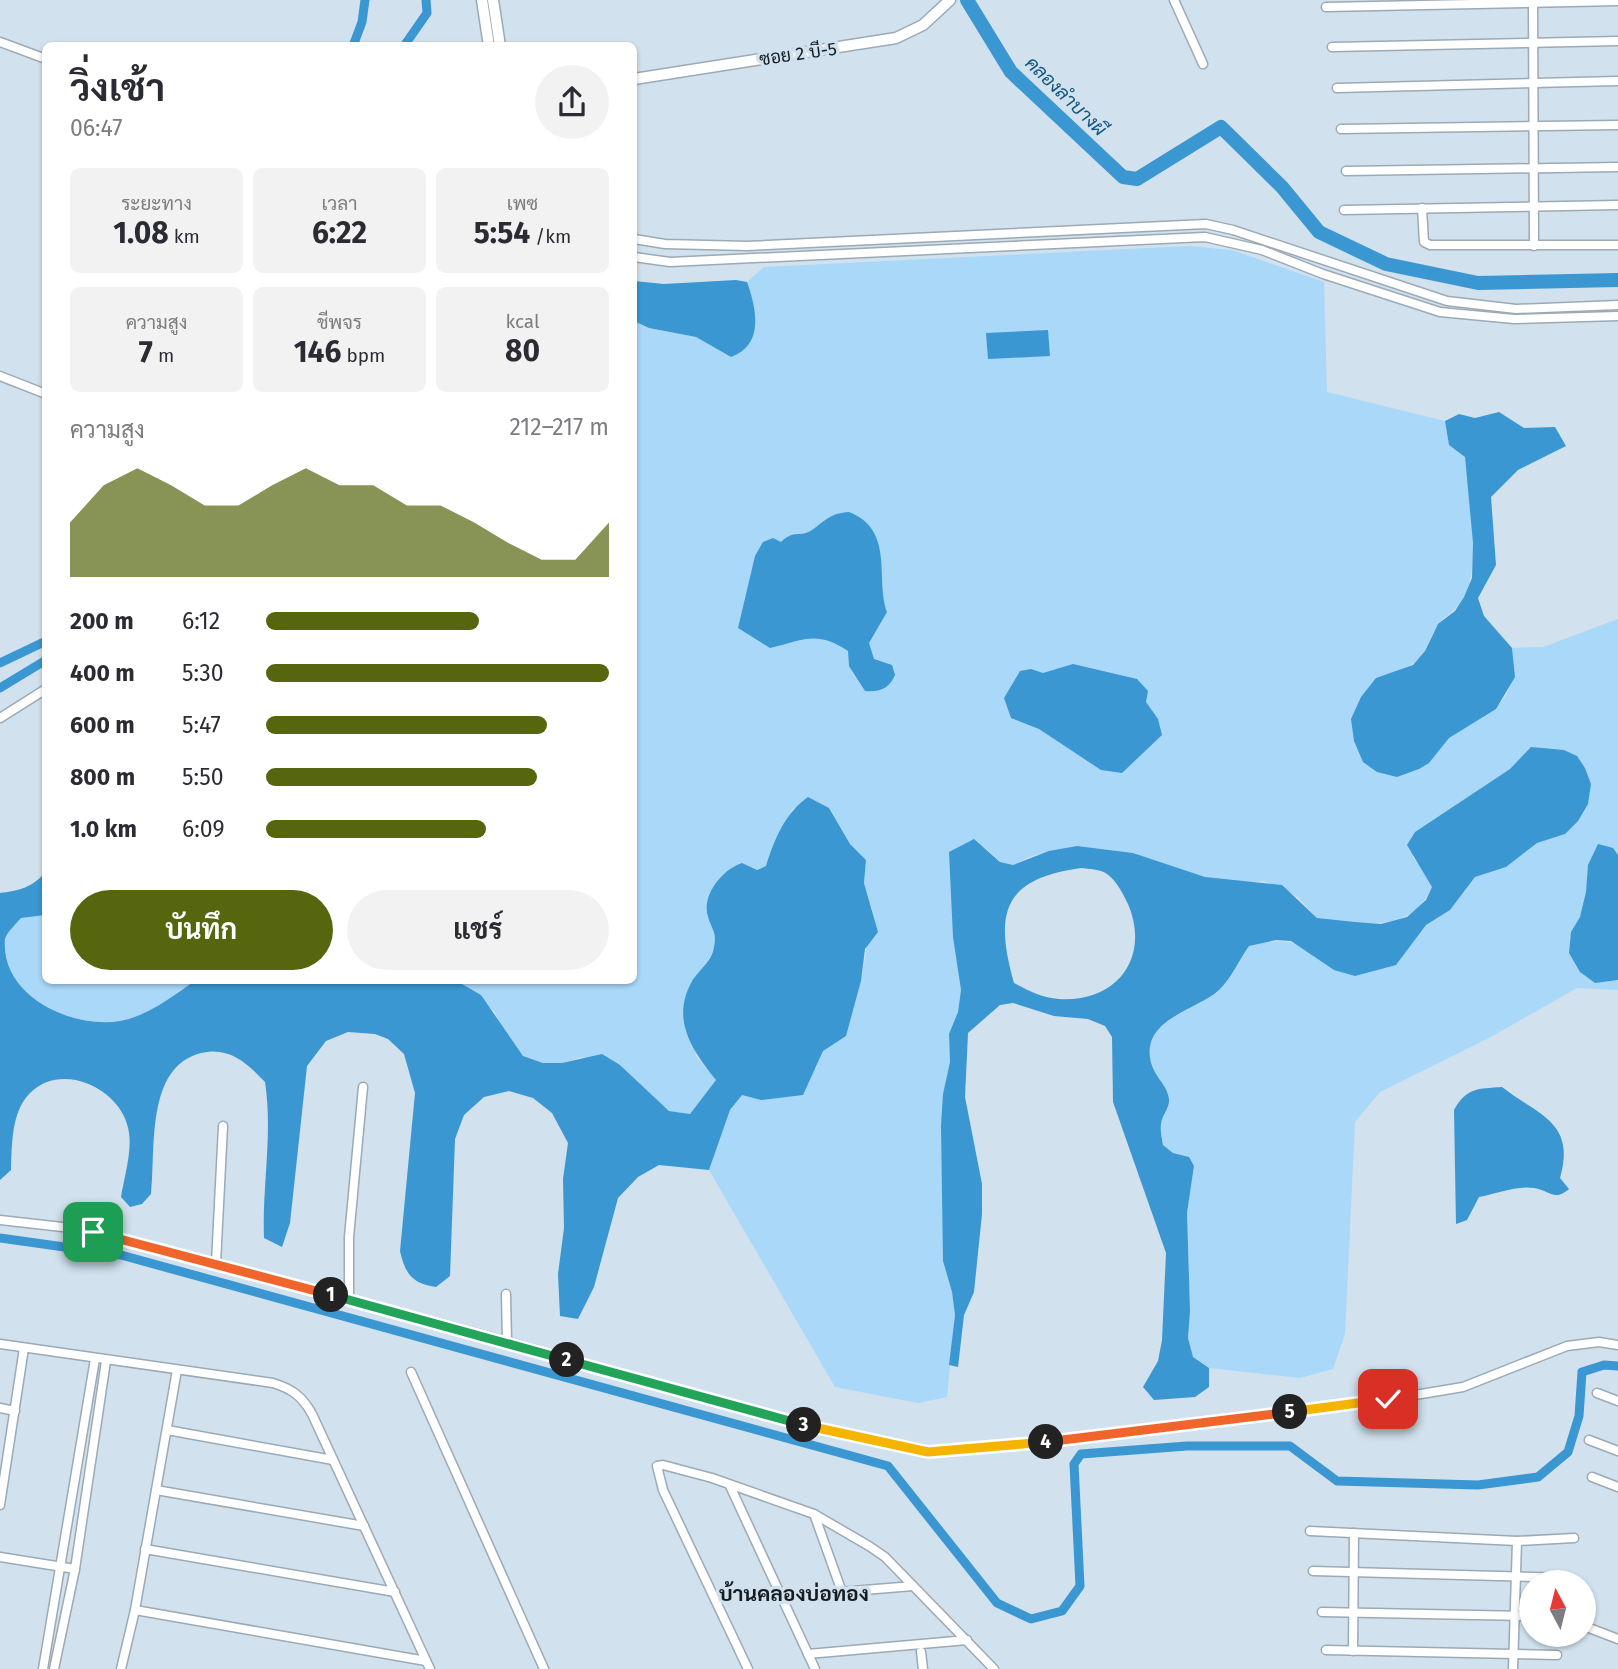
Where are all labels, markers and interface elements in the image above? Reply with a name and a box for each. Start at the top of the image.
street label: ซอย 2 บี-5 [758,36,838,70]
water label: คลองลำบางผี [1020,51,1113,141]
text: วิ่งเช้า [70,65,165,111]
button: share [535,65,609,139]
text: 06:47 [70,114,122,142]
text: ระยะทาง [121,192,192,215]
text: เวลา [322,192,357,215]
text: เพซ [507,192,538,215]
text: 1.08 [113,215,169,251]
text: 6:22 [312,215,367,251]
text: 5:54 [474,215,530,251]
text: km [169,225,200,248]
text: /km [530,225,571,248]
text: kcal [505,310,540,333]
text: ความสูง [126,311,187,334]
text: ชีพจร [317,311,362,334]
text: 80 [505,333,540,369]
text: 7 [139,334,153,370]
text: 146 [294,334,341,370]
text: m [153,344,174,367]
text: bpm [341,344,385,367]
text: 212–217 m [510,413,609,441]
text: ความสูง [70,416,145,444]
text: 200 m [70,607,134,635]
text: 6:12 [182,607,220,635]
text: 400 m [70,659,135,687]
text: 5:30 [182,659,224,687]
text: 600 m [70,711,135,739]
text: 5:47 [182,711,221,739]
text: 800 m [70,763,135,791]
text: 5:50 [182,763,224,791]
text: 1.0 km [70,815,137,843]
text: 6:09 [182,815,224,843]
button: บันทึก [70,890,333,970]
button: แชร์ [347,890,609,970]
pin [63,1202,123,1262]
icon: arrive [74,1213,112,1251]
pin: 1 [314,1278,348,1312]
text: 1 [326,1283,335,1306]
pin: 2 [550,1342,584,1378]
text: 2 [562,1348,571,1371]
pin [1358,1369,1418,1429]
icon: check [1369,1380,1407,1418]
pin: 5 [1272,1394,1308,1430]
text: 5 [1284,1400,1295,1423]
pin: 3 [786,1408,822,1442]
text: 3 [799,1413,808,1436]
pin: 4 [1028,1424,1064,1460]
text: 4 [1040,1430,1051,1453]
north arrow [1519,1570,1596,1647]
map controls [1519,1570,1596,1647]
district label: บ้านคลองบ่อทอง [719,1581,869,1607]

